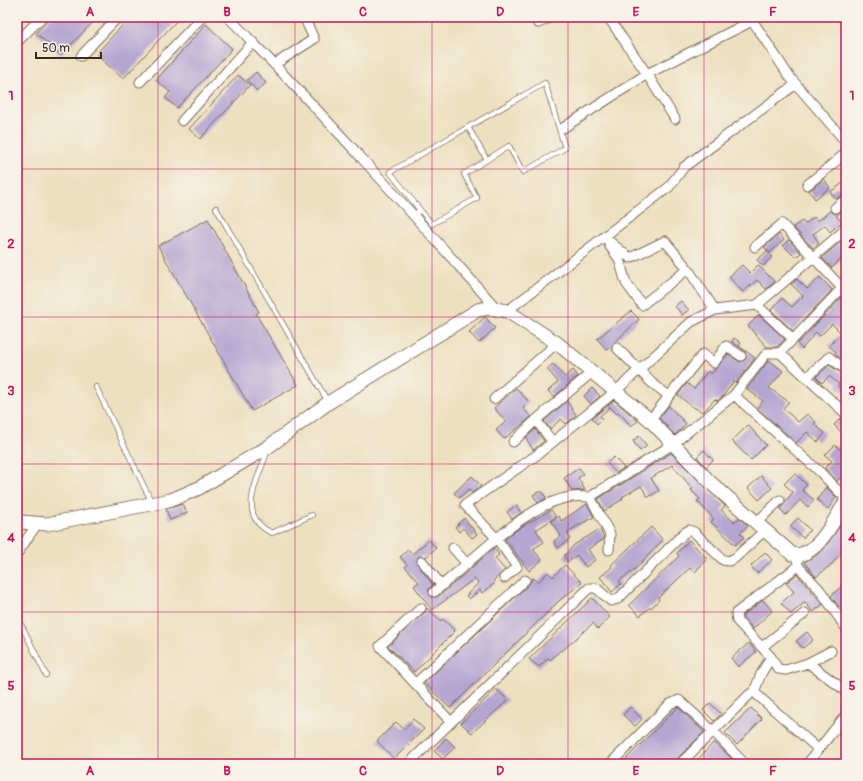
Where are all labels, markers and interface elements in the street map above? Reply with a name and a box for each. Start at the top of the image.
text: A [86,4,95,20]
text: B [223,4,231,20]
text: C [359,4,367,20]
text: D [496,4,504,20]
text: E [633,4,640,20]
text: F [769,4,777,20]
scale bar [36,34,101,60]
text: 50 m [42,41,70,56]
text: 1 [8,88,14,104]
text: 1 [849,88,855,104]
text: 2 [7,236,15,252]
text: 2 [848,236,856,252]
text: 3 [7,383,15,399]
text: 3 [848,383,856,399]
text: 4 [7,530,15,546]
text: 4 [848,530,856,546]
text: 5 [7,678,15,694]
text: 5 [848,678,856,694]
text: A [86,763,95,779]
text: B [223,763,231,779]
text: C [359,763,367,779]
text: D [496,763,504,779]
text: E [633,763,640,779]
text: F [769,763,777,779]

